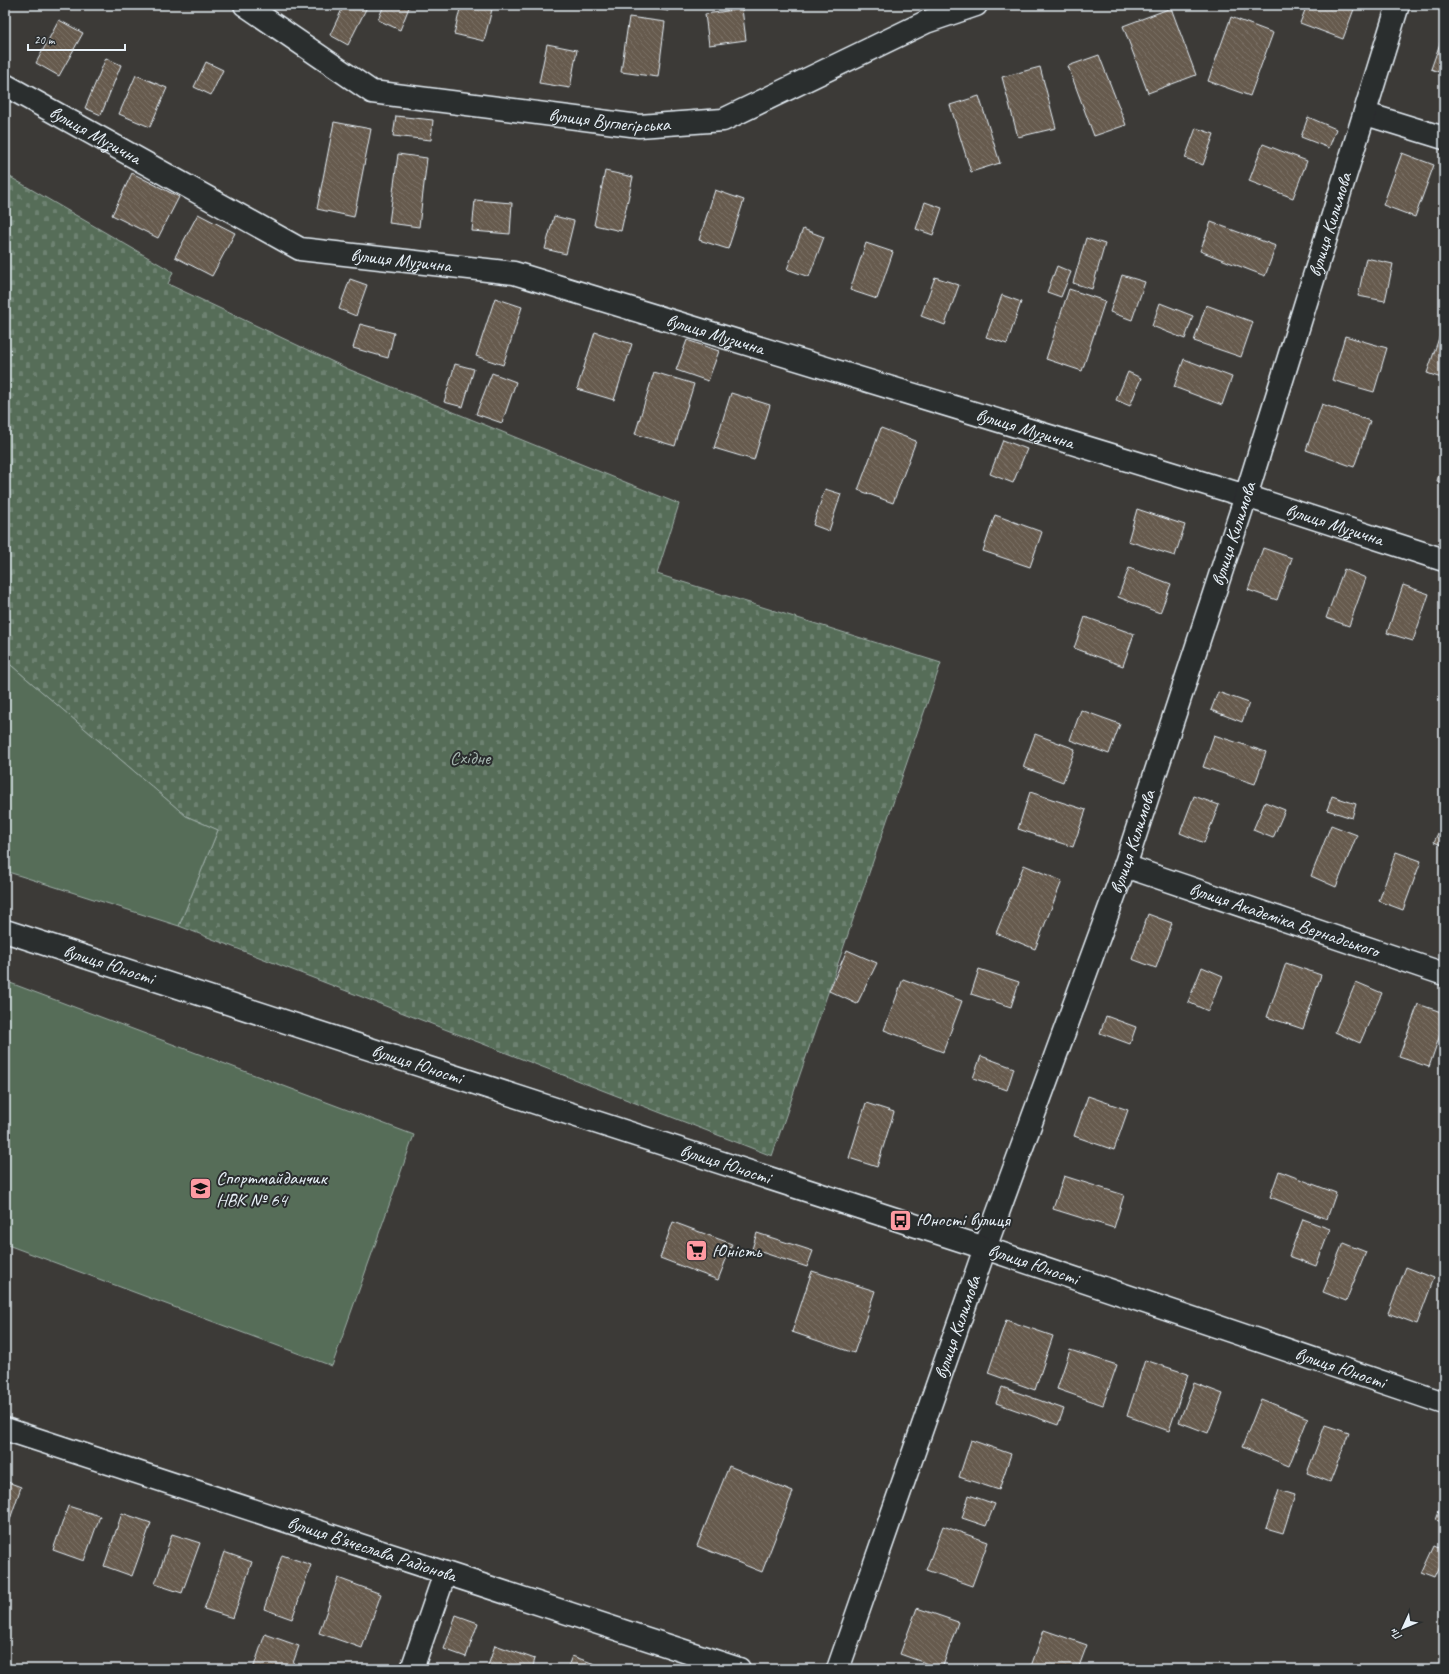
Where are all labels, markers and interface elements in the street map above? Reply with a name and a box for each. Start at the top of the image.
scale bar [28,26,125,52]
text: 20 m [34,32,56,48]
street label: вулиця Музична [45,100,147,171]
street label: вулиця Вуглегірська [547,103,672,138]
street label: вулиця Килимова [1303,168,1358,280]
street label: вулиця Музична [349,243,455,278]
street label: вулиця Музична [663,308,769,361]
street label: вулиця Музична [973,402,1079,456]
street label: вулиця Килимова [1205,478,1262,589]
street label: вулиця Музична [1283,498,1388,552]
park label: Східне [450,746,492,770]
street label: вулиця Килимова [1104,785,1162,897]
street label: вулиця Академіка Вернадського [1186,877,1384,964]
street label: вулиця Юності [60,939,159,991]
street label: вулиця Юності [369,1038,468,1091]
street label: вулиця Юності [677,1138,776,1191]
place label: Спортмайданчик НВК № 64 [216,1166,328,1212]
school or university icon: Спортмайданчик НВК № 64 [187,1176,213,1202]
bus stop icon: Юності вулиця [887,1207,913,1233]
place label: Юності вулиця [916,1208,1011,1232]
supermarket icon: Юність [683,1238,709,1264]
street label: вулиця Юності [985,1238,1084,1292]
place label: Юність [712,1239,762,1263]
street label: вулиця Килимова [928,1271,987,1382]
street label: вулиця Юності [1292,1342,1391,1395]
street label: вулиця В'ячеслава Радіонова [284,1510,461,1588]
north arrow [1383,1608,1423,1648]
text: Пн [1386,1625,1405,1644]

